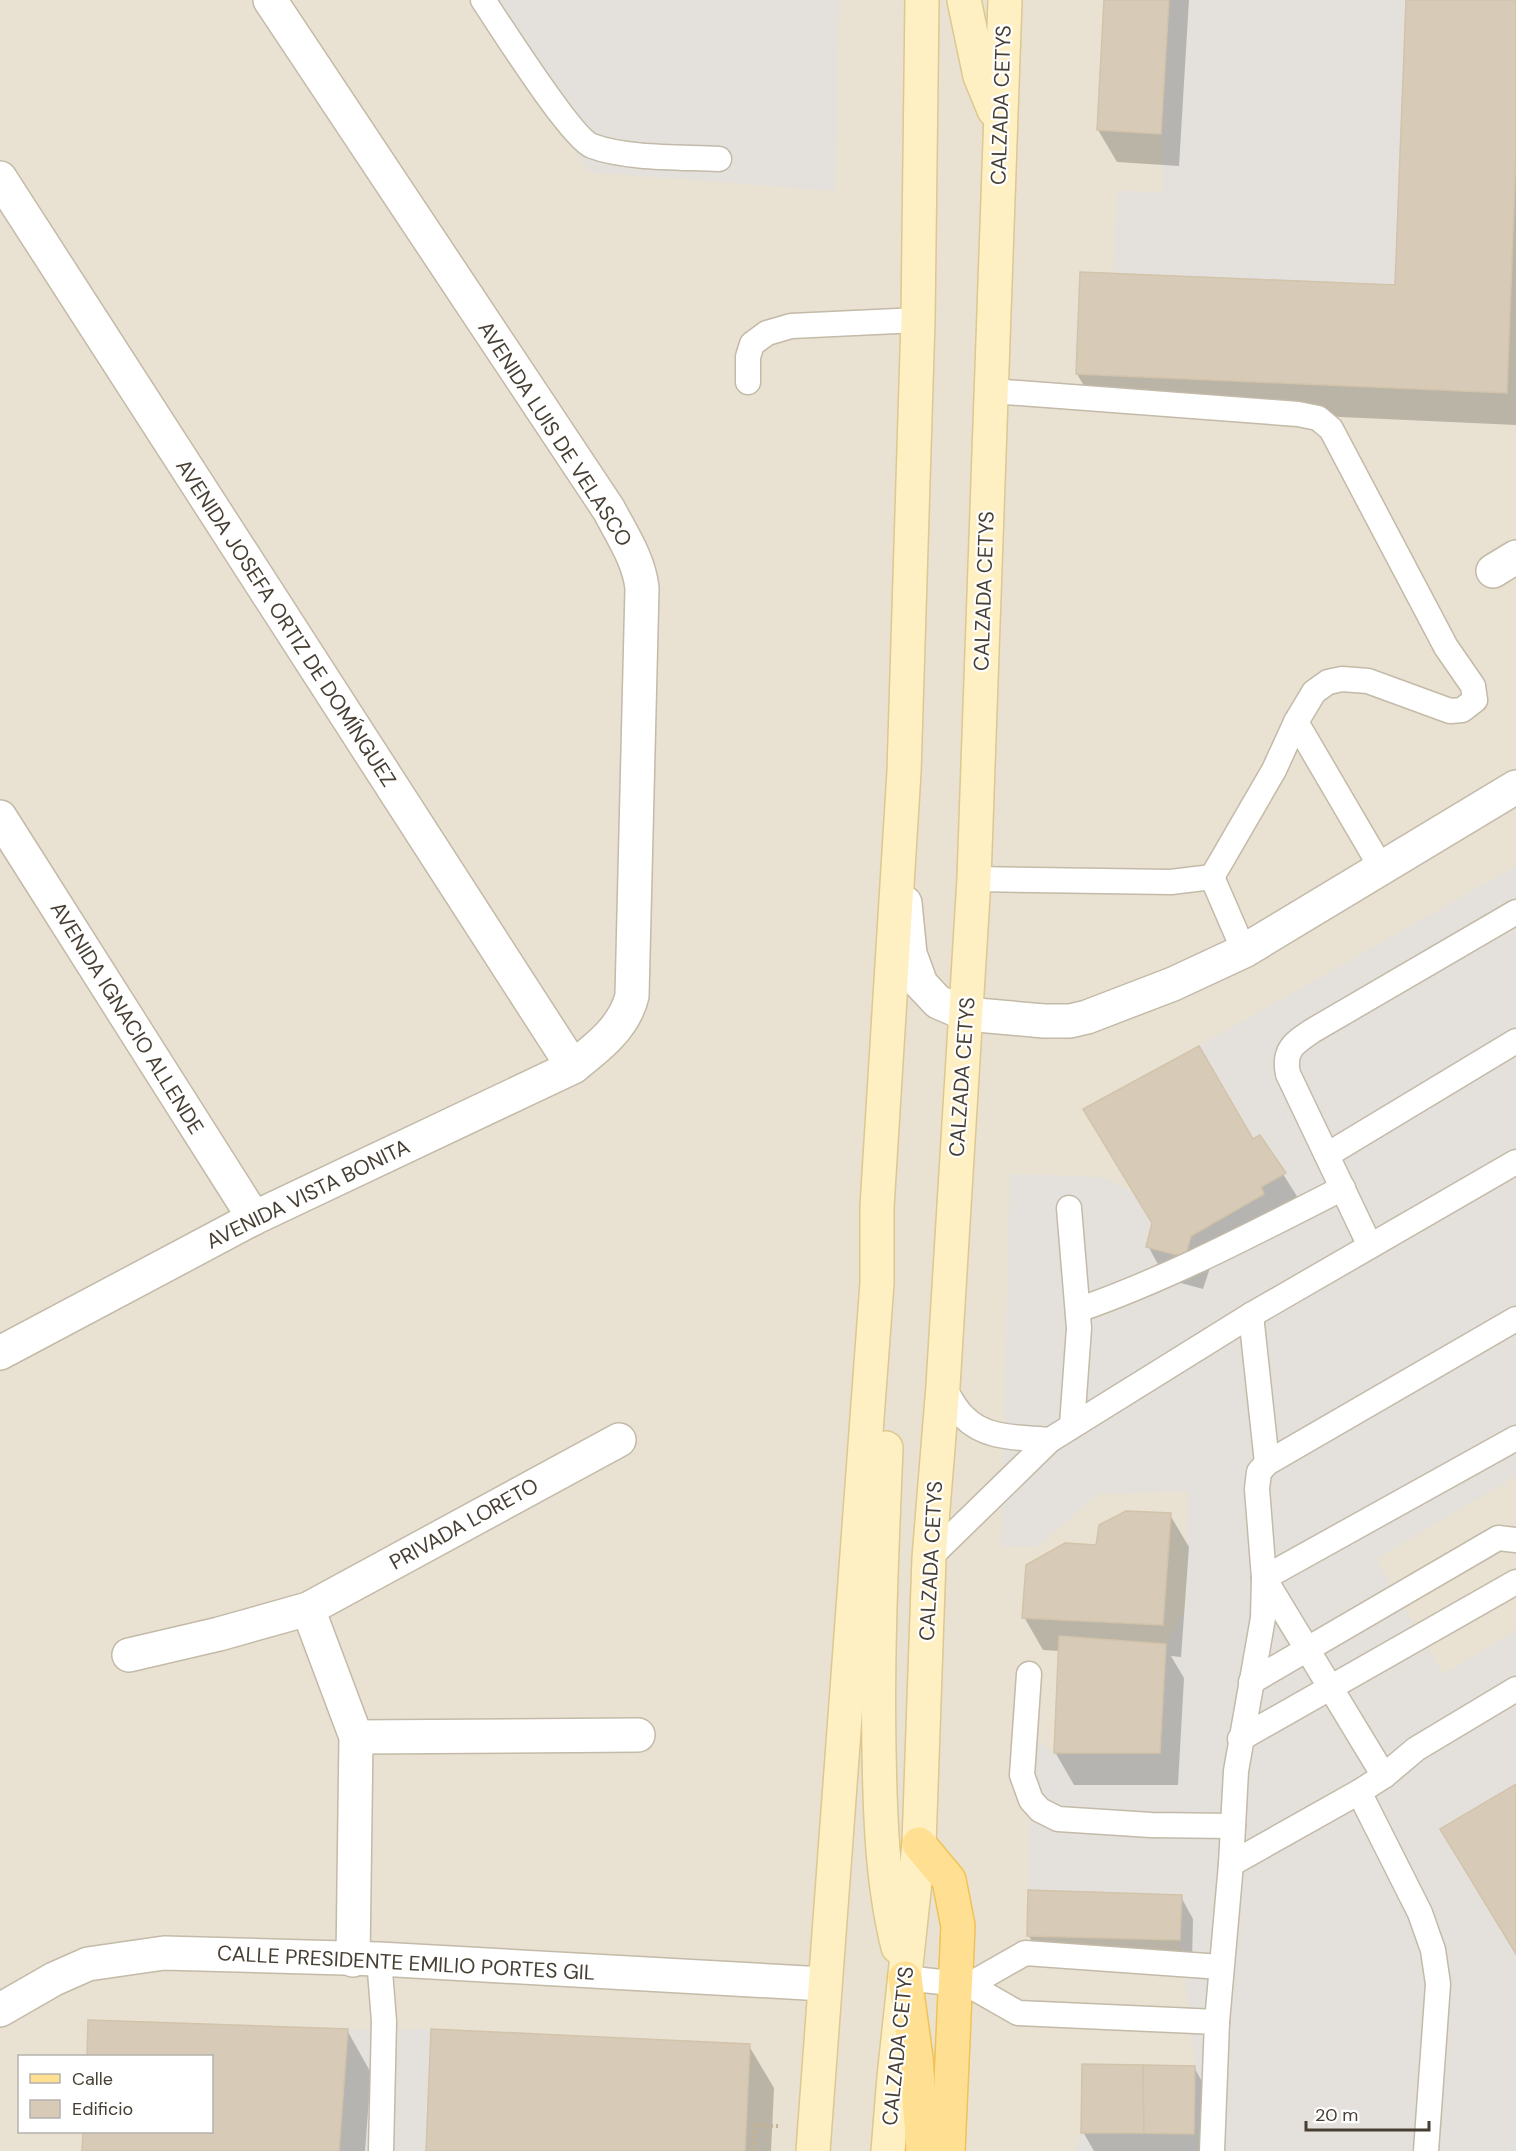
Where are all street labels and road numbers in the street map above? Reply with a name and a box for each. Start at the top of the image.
street label: CALZADA CETYS [984,24,1018,186]
street label: AVENIDA LUIS DE VELASCO [472,316,638,552]
street label: AVENIDA JOSEFA ORTIZ DE DOMÍNGUEZ [169,454,403,792]
street label: CALZADA CETYS [967,510,1001,672]
street label: AVENIDA IGNACIO ALLENDE [44,896,210,1140]
street label: CALZADA CETYS [942,996,982,1158]
street label: AVENIDA VISTA BONITA [202,1133,414,1255]
street label: PRIVADA LORETO [385,1472,543,1576]
street label: CALZADA CETYS [913,1480,949,1642]
street label: CALLE PRESIDENTE EMILIO PORTES GIL [216,1939,596,1987]
street label: CALZADA CETYS [876,1965,920,2127]

